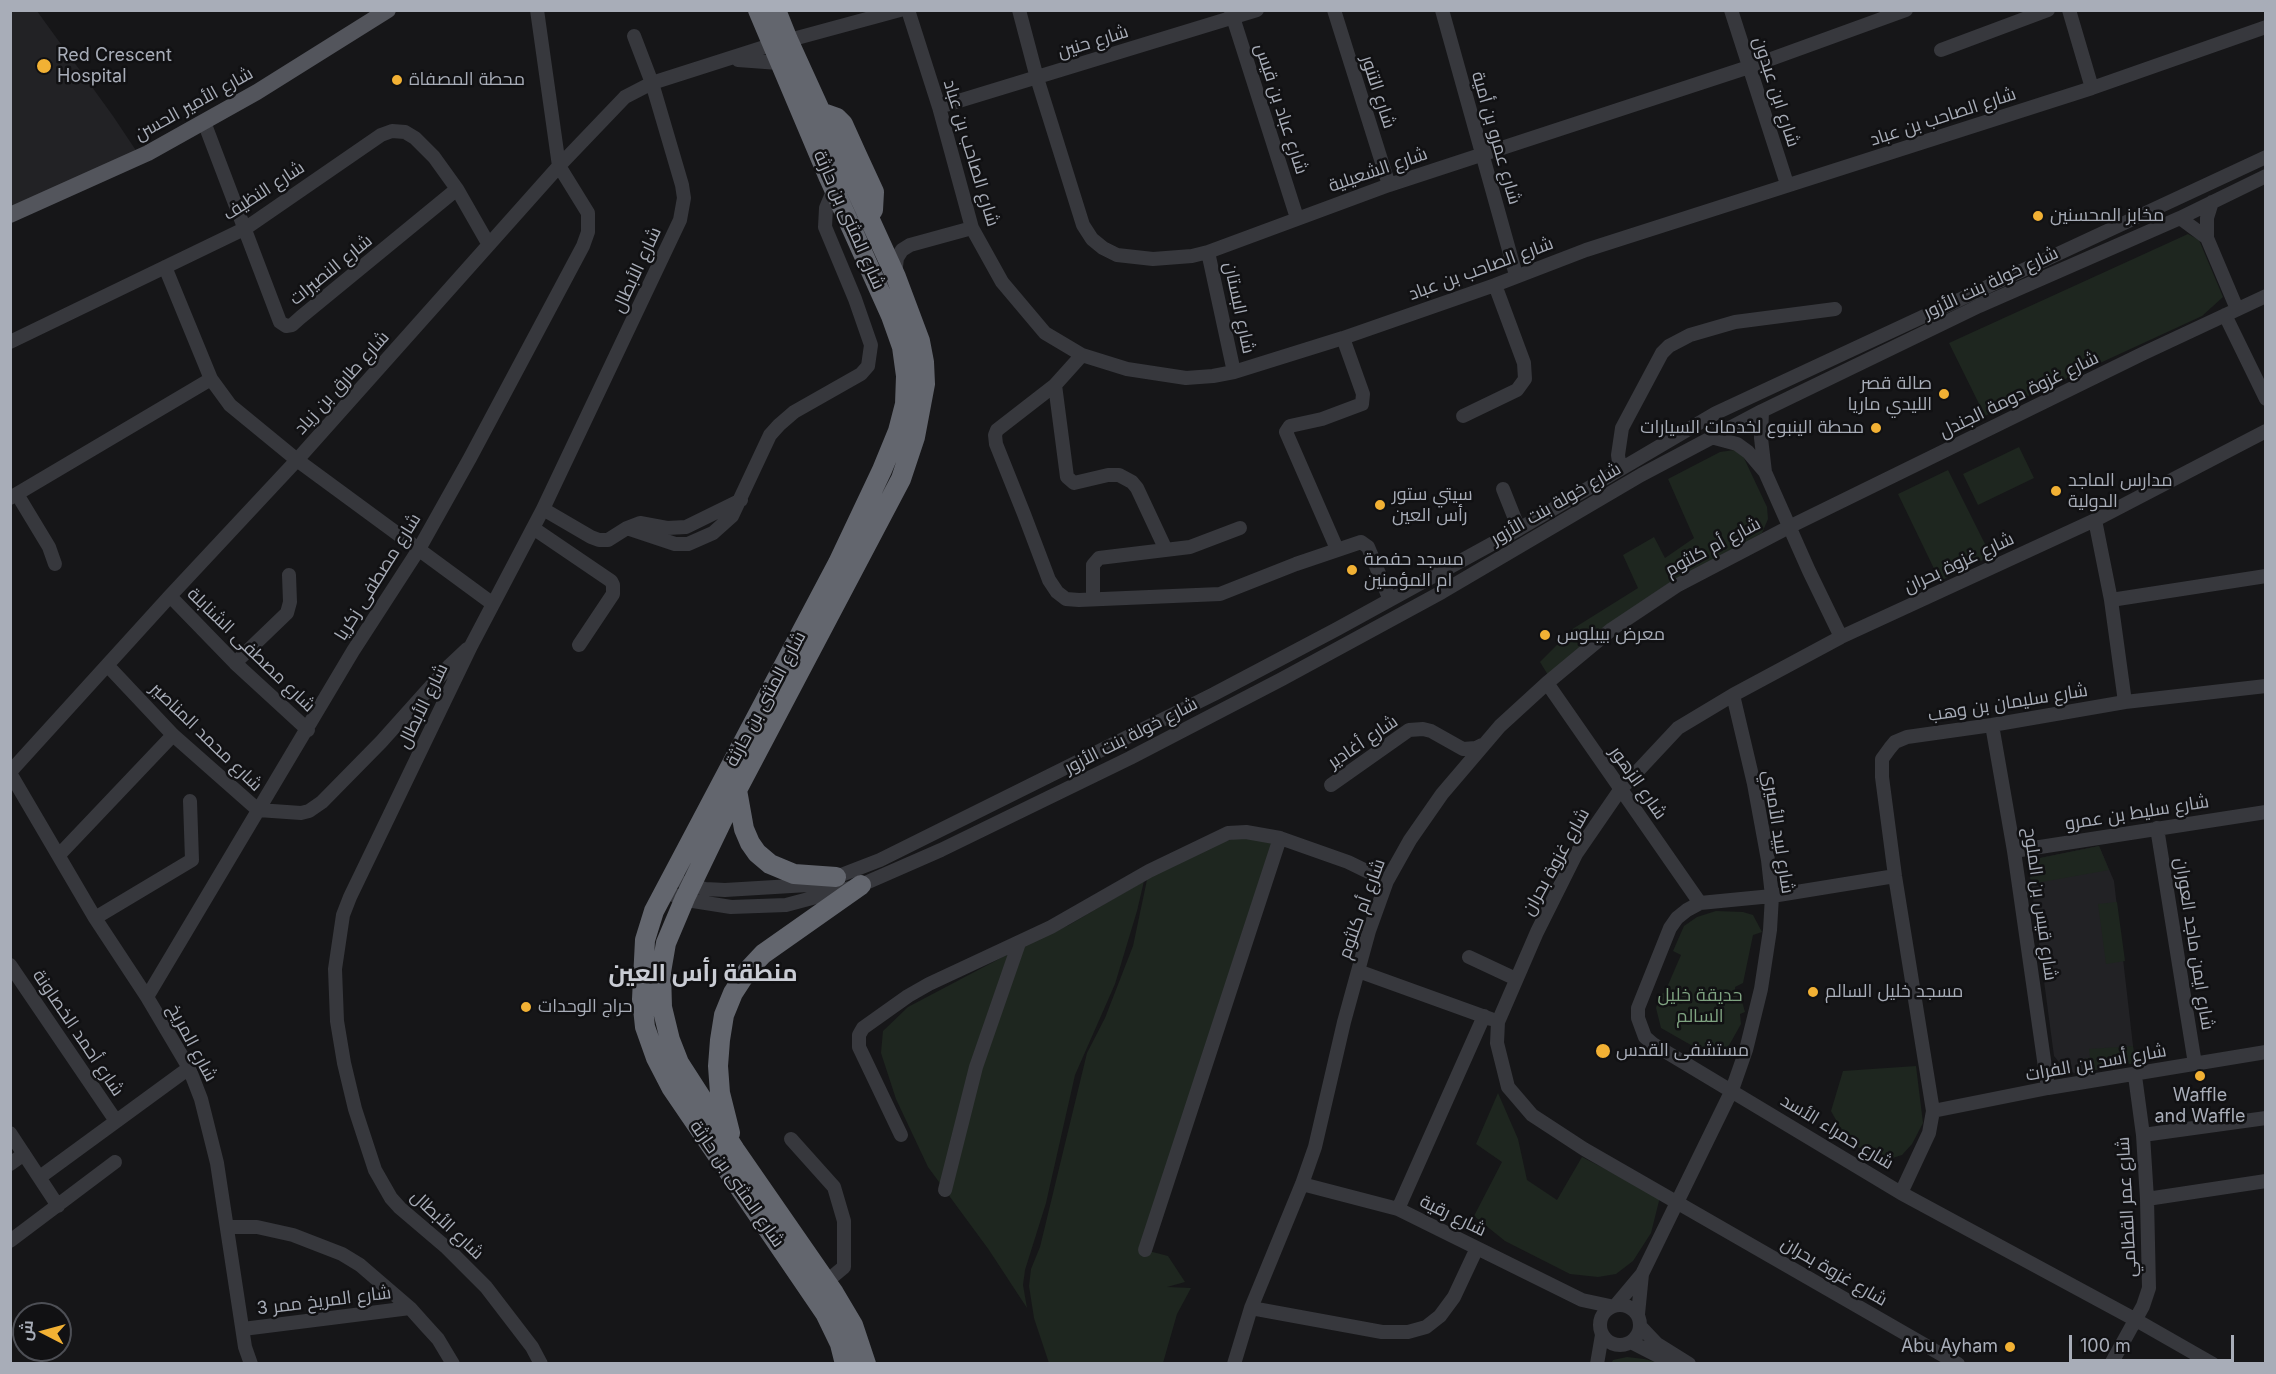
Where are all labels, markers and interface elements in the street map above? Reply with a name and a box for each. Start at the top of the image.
street label: شارع حنين [1055,21,1131,63]
street label: شارع ابن عبدون [1748,34,1804,150]
street label: شارع عباد بن قيس [1250,41,1312,177]
place label: Red Crescent Hospital [57,45,172,88]
street label: شارع التنور [1356,53,1400,131]
marker: Red Crescent Hospital [35,57,53,75]
street label: شارع الأمير الحسن [131,63,257,145]
place label: محطة المصفاة [409,69,525,91]
street label: شارع عمرو بن أمية [1467,69,1525,207]
marker: محطة المصفاة [390,73,404,87]
street label: شارع الصاحب بن عباد [938,77,1004,229]
street label: شارع الصاحب بن عباد [1867,83,2019,151]
street label: شارع الشعيلية [1326,143,1430,197]
street label: شارع المثنى بن حارثة [809,147,889,293]
street label: شارع النظيف [219,157,309,225]
place label: مخابز المحسنين [2050,205,2164,227]
marker: مخابز المحسنين [2031,209,2045,223]
street label: شارع الأبطال [608,224,666,316]
street label: شارع النصيرات [285,230,377,310]
street label: شارع الصاحب بن عباد [1406,233,1556,305]
street label: شارع خولة بنت الأزور [1920,242,2062,324]
street label: شارع البستان [1219,260,1259,356]
street label: شارع طارق بن زياد [290,327,394,439]
street label: شارع غزوة دومة الجندل [1936,347,2102,443]
place label: صالة قصر الليدي ماريا [1847,373,1932,416]
marker: صالة قصر الليدي ماريا [1937,387,1951,401]
place label: محطة الينبوع لخدمات السيارات [1640,417,1864,439]
marker: محطة الينبوع لخدمات السيارات [1869,421,1883,435]
street label: شارع خولة بنت الأزور [1487,458,1625,550]
place label: مدارس الماجد الدولية [2068,470,2172,512]
place label: سيتي ستور رأس العين [1392,484,1473,526]
marker: مدارس الماجد الدولية [2049,484,2063,498]
marker: سيتي ستور رأس العين [1373,498,1387,512]
street label: شارع مصطفى زكريا [330,509,426,645]
street label: شارع أم كلثوم [1662,513,1764,581]
street label: شارع غزوة بحران [1900,528,2018,598]
place label: مسجد حفصة ام المؤمنين [1364,549,1464,592]
marker: مسجد حفصة ام المؤمنين [1345,563,1359,577]
street label: شارع مصطفى الشنابلة [183,583,319,717]
place label: معرض بيبلوس [1557,624,1665,646]
street label: شارع المثنى بن حارثة [721,628,811,770]
marker: معرض بيبلوس [1538,628,1552,642]
street label: شارع الأبطال [393,660,453,752]
street label: شارع محمد المناصير [146,678,266,796]
street label: شارع سليمان بن وهب [1927,680,2089,726]
street label: شارع خولة بنت الأزور [1061,693,1201,779]
street label: شارع أغادير [1324,711,1402,773]
street label: شارع الزهور [1605,742,1671,824]
street label: شارع لبيد الأميري [1758,769,1798,895]
street label: شارع سليط بن عمرو [2063,791,2211,835]
street label: شارع غزوة بحران [1518,805,1594,919]
street label: شارع قيس بن الملوح [2019,826,2061,982]
street label: شارع أم كلثوم [1334,856,1390,962]
street label: شارع ايمن ماجد العوران [2170,856,2218,1032]
district label: منطقة رأس العين [608,960,798,988]
street label: شارع أحمد الخصاونة [28,966,128,1100]
place label: مسجد خليل السالم [1825,981,1963,1003]
park label: حديقة خليل السالم [1658,985,1742,1028]
marker: مسجد خليل السالم [1806,985,1820,999]
place label: حراج الوحدات [538,996,633,1018]
street label: شارع المريخ [163,1000,221,1086]
marker: حراج الوحدات [519,1000,533,1014]
place label: مستشفى القدس [1616,1040,1749,1062]
street label: شارع أسد بن الفرات [2024,1040,2168,1086]
marker: مستشفى القدس [1594,1042,1612,1060]
marker: Waffle and Waffle [2193,1069,2207,1083]
place label: Waffle and Waffle [2154,1085,2246,1128]
street label: شارع حمراء الأسد [1777,1090,1897,1174]
street label: شارع المثنى بن حارثة [685,1116,789,1252]
street label: شارع عمر القطامي [2113,1136,2141,1278]
street label: شارع الأبطال [406,1186,488,1264]
street label: شارع رقية [1416,1191,1490,1241]
street label: شارع غزوة بحران [1777,1233,1891,1311]
street label: شارع المريخ ممر 3 [256,1282,392,1320]
north arrow [12,1302,72,1362]
text: ش [15,1319,37,1342]
scale bar [2072,1323,2237,1361]
text: 100 m [2080,1335,2131,1356]
place label: Abu Ayham [1901,1336,1998,1358]
marker: Abu Ayham [2003,1340,2017,1354]

